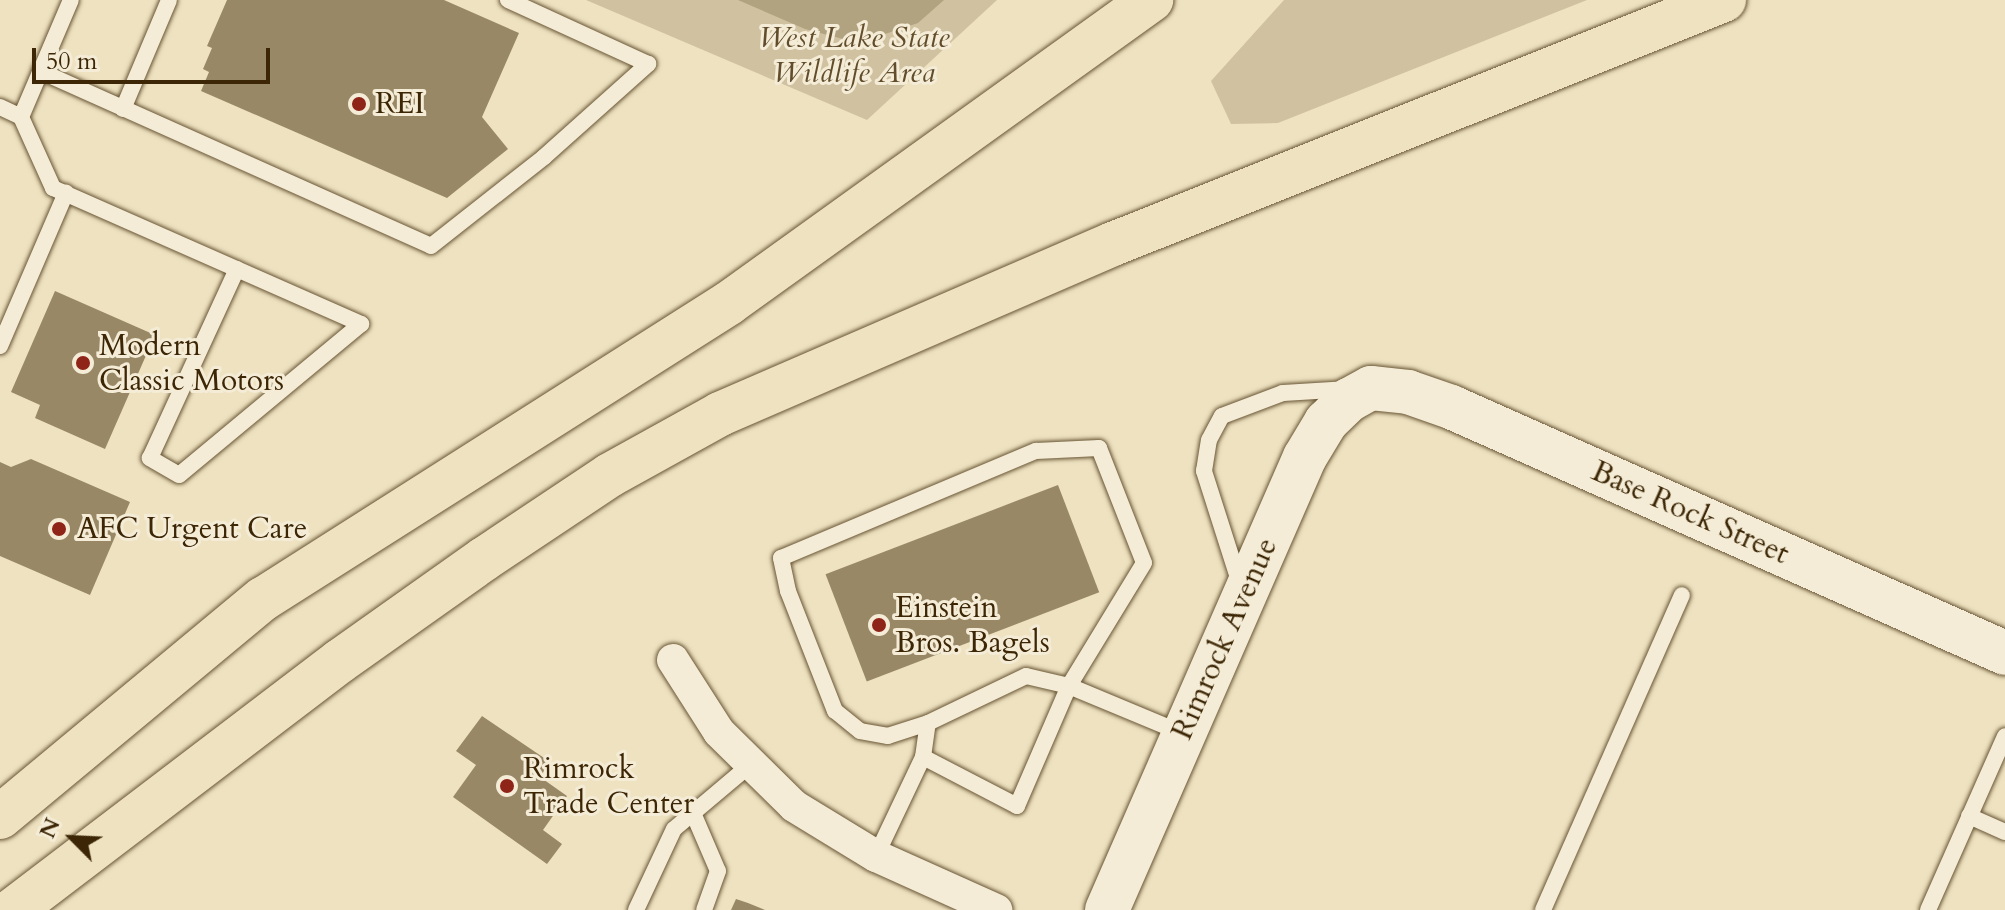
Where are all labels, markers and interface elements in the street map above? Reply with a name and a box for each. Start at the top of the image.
park label: West Lake State Wildlife Area [758,20,950,90]
scale bar [36,32,274,82]
text: 50 m [46,45,97,78]
place label: REI [375,86,425,122]
marker: REI [350,95,368,113]
place label: Modern Classic Motors [99,328,284,398]
marker: Modern Classic Motors [74,354,92,372]
street label: Base Rock Street [1586,453,1794,573]
place label: AFC Urgent Care [77,511,307,547]
marker: AFC Urgent Care [48,518,70,540]
street label: Rimrock Avenue [1164,533,1286,745]
place label: Einstein Bros. Bagels [895,590,1050,660]
marker: Einstein Bros. Bagels [870,616,888,634]
place label: Rimrock Trade Center [523,751,694,822]
marker: Rimrock Trade Center [498,777,516,795]
north arrow [32,798,112,878]
text: N [32,813,68,843]

